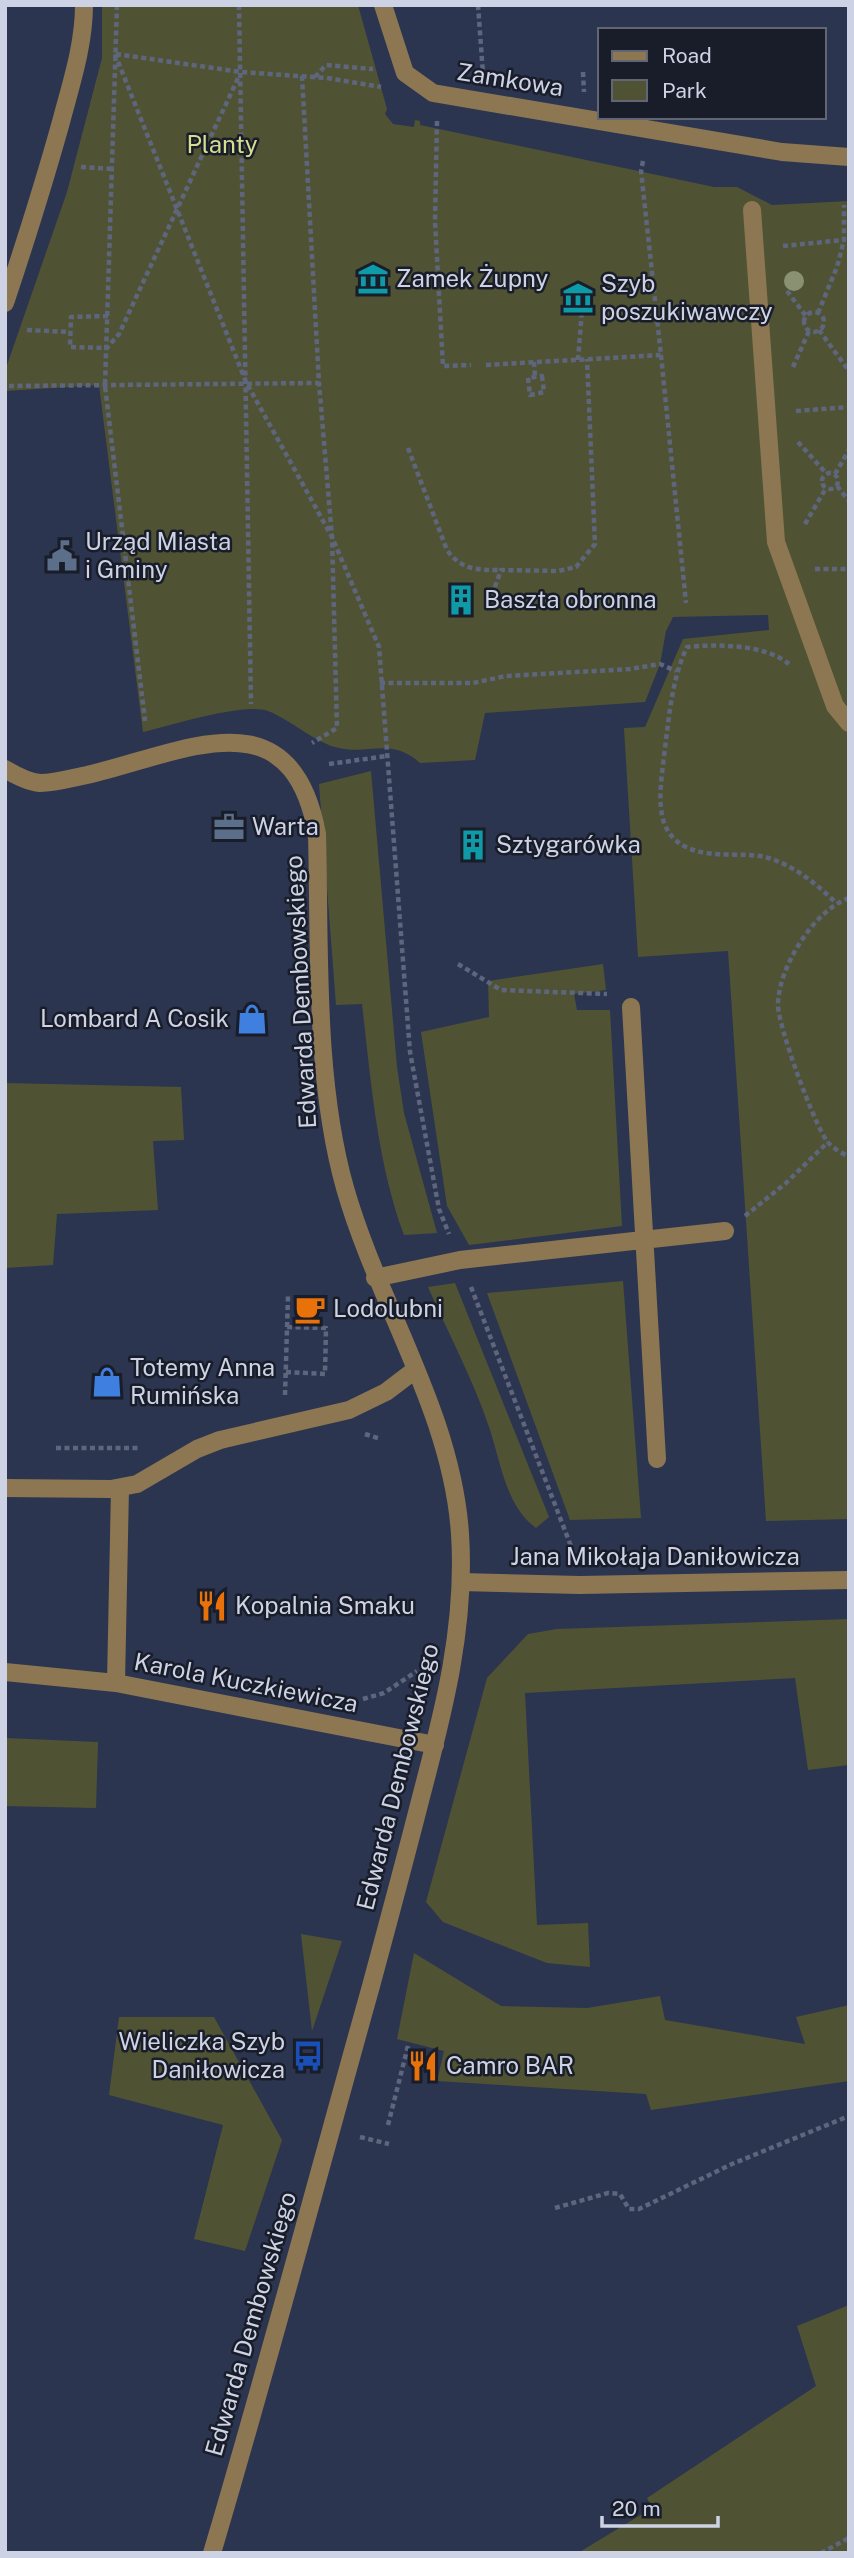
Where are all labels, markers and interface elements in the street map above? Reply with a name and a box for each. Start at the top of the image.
legend [598,28,826,119]
text: Road [662,43,712,68]
street label: Zamkowa [455,57,565,101]
text: Park [662,78,707,103]
park label: Planty [186,130,258,158]
museum icon: Zamek Żupny [356,262,390,296]
place label: Zamek Żupny [396,264,548,292]
place label: Szyb poszukiwawczy [601,269,773,325]
museum icon: Szyb poszukiwawczy [561,281,595,315]
place label: Urząd Miasta i Gminy [85,527,231,583]
public building icon: Urząd Miasta i Gminy [45,539,79,573]
building icon: Baszta obronna [444,583,478,617]
place label: Baszta obronna [484,585,657,613]
office icon: Warta [212,810,246,844]
place label: Warta [252,812,319,840]
building icon: Sztygarówka [456,828,490,862]
place label: Sztygarówka [496,830,641,858]
street label: Edwarda Dembowskiego [279,855,321,1129]
shop icon: Lombard A Cosik [235,1002,269,1036]
place label: Lombard A Cosik [40,1004,229,1032]
cafe icon: Lodolubni [293,1292,327,1326]
place label: Lodolubni [333,1294,443,1322]
place label: Totemy Anna Rumińska [130,1353,275,1409]
shop icon: Totemy Anna Rumińska [90,1365,124,1399]
street label: Jana Mikołaja Daniłowicza [510,1542,800,1570]
restaurant icon: Kopalnia Smaku [195,1589,229,1623]
place label: Kopalnia Smaku [235,1591,415,1619]
street label: Edwarda Dembowskiego [350,1641,444,1913]
street label: Karola Kuczkiewicza [132,1647,361,1717]
place label: Wieliczka Szyb Daniłowicza [119,2027,285,2083]
bus stop icon: Wieliczka Szyb Daniłowicza [291,2039,325,2073]
restaurant icon: Camro BAR [406,2049,440,2083]
place label: Camro BAR [446,2051,574,2079]
street label: Edwarda Dembowskiego [199,2188,301,2459]
scale bar [602,2484,718,2528]
text: 20 m [612,2496,661,2521]

